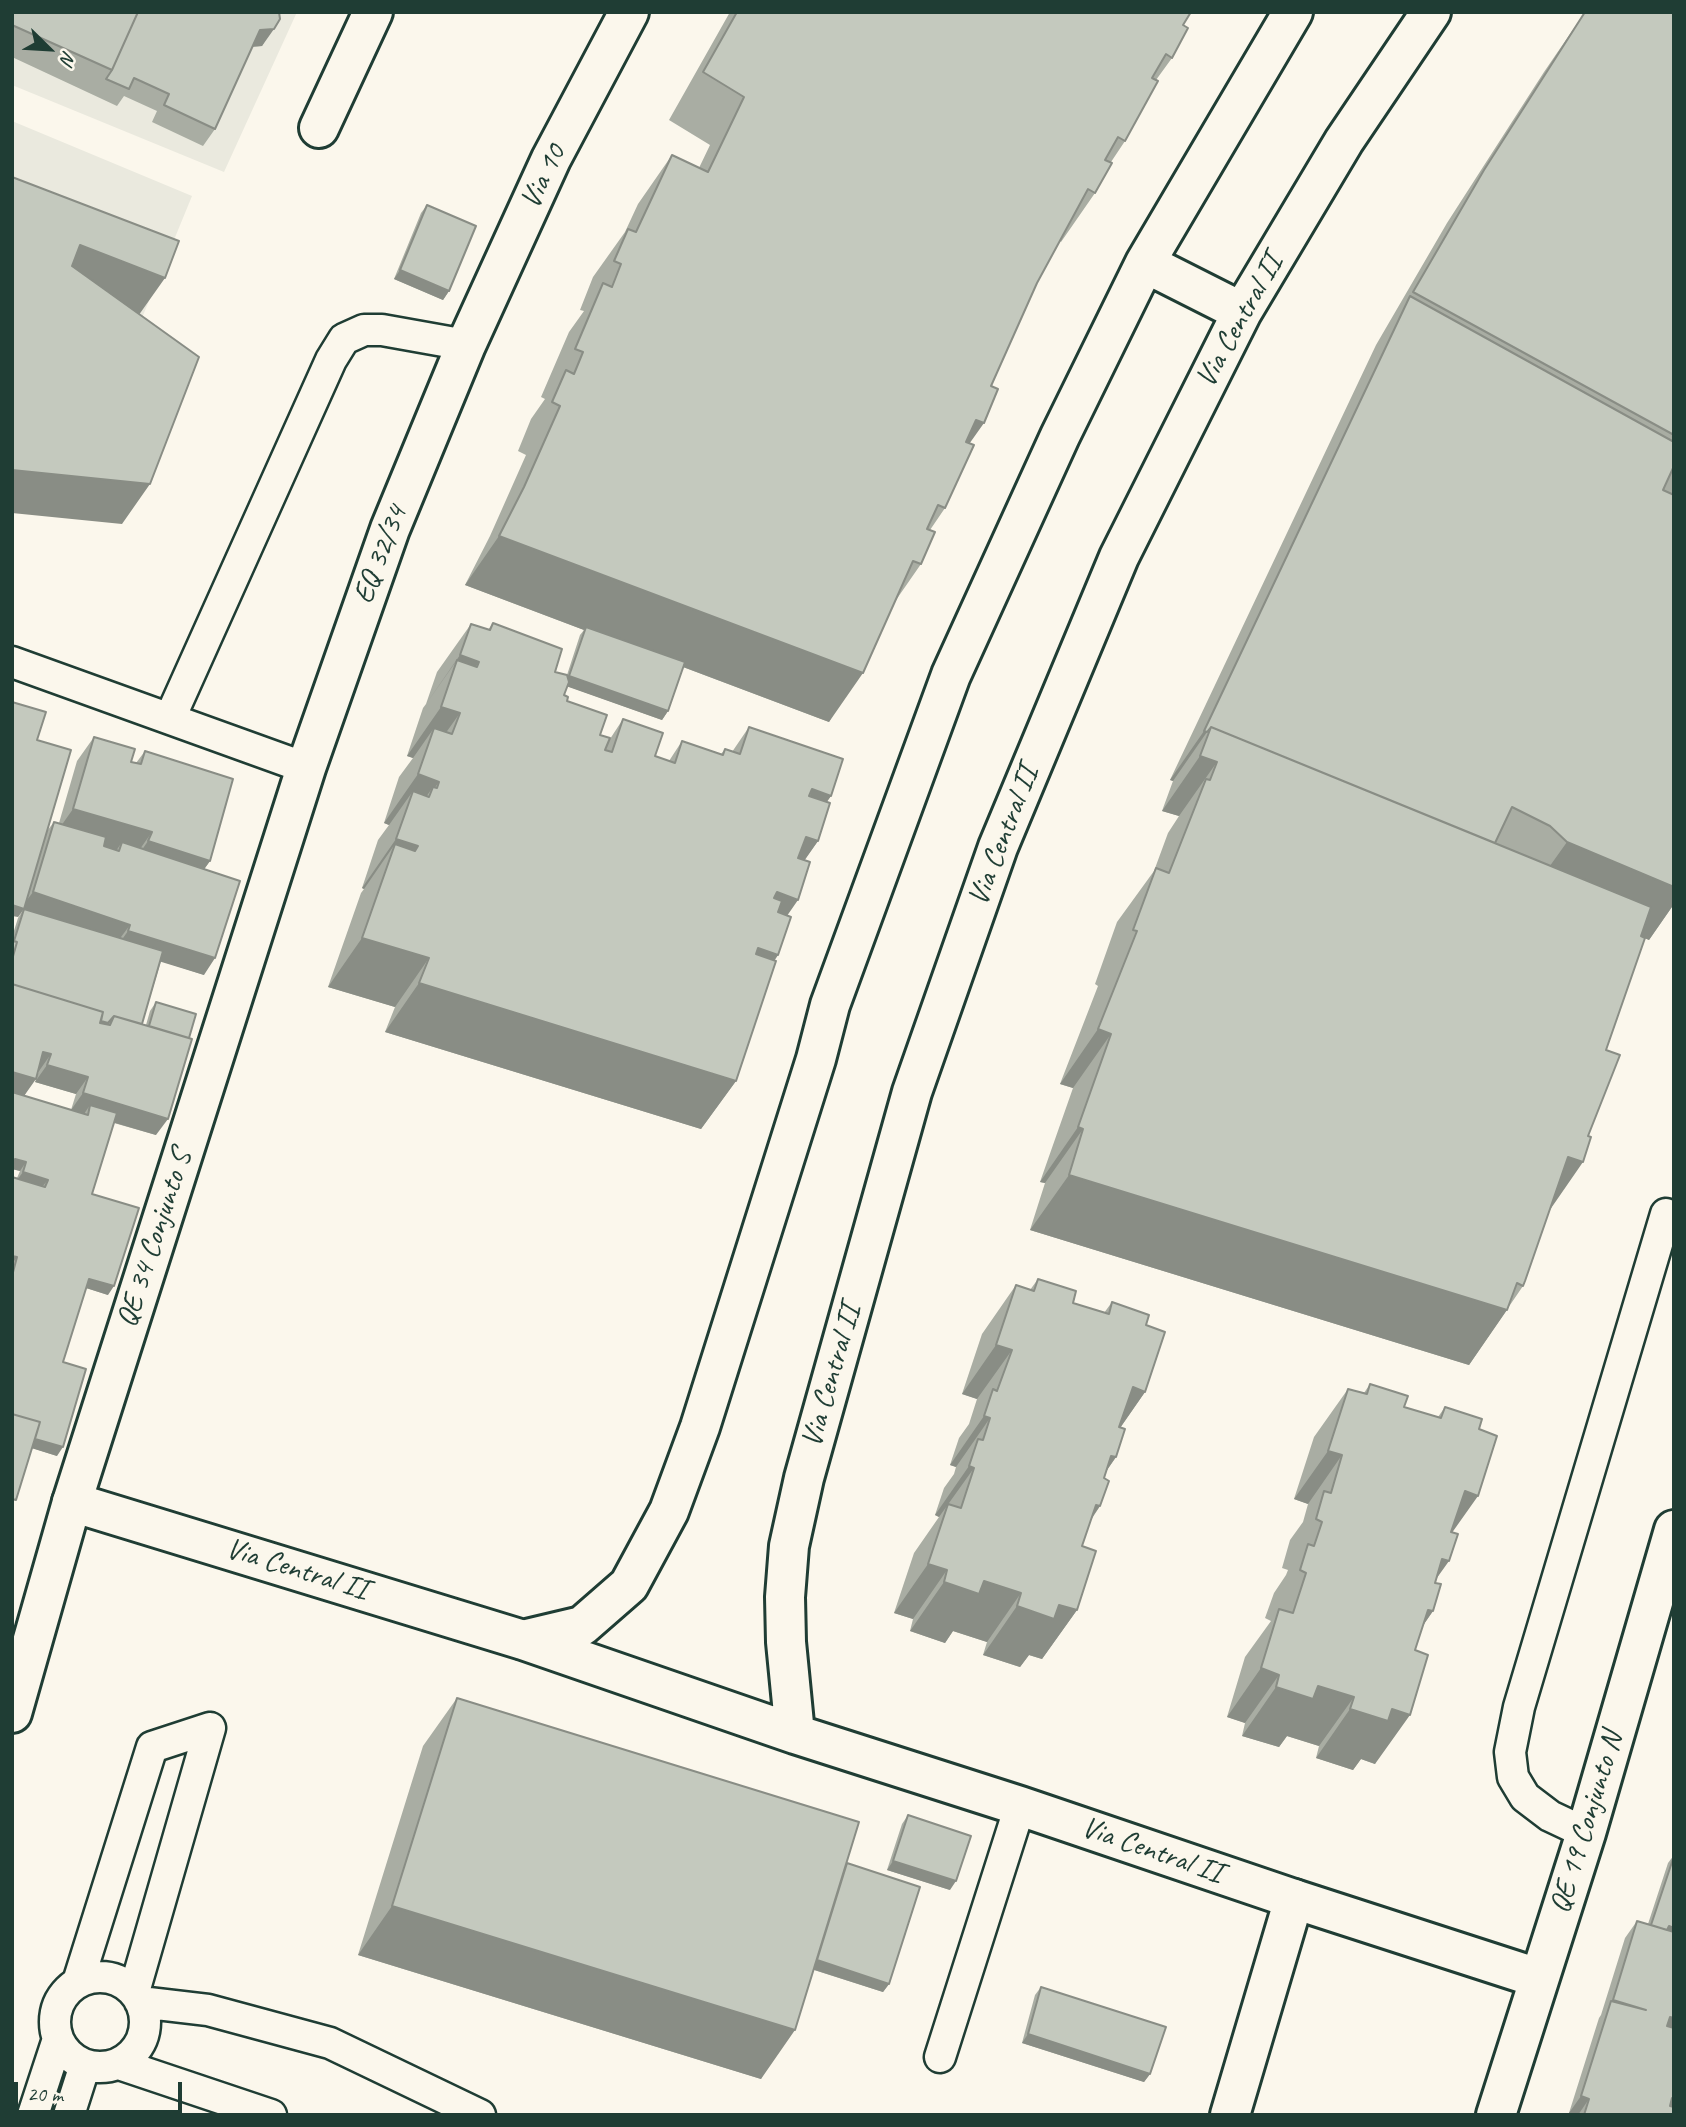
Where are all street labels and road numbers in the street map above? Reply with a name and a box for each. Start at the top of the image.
street label: Via 10 [513,139,575,215]
street label: Via Central II [1189,248,1291,394]
street label: EQ 32/34 [346,501,416,609]
street label: Via Central II [961,761,1047,911]
street label: QE 34 Conjunto S [109,1146,201,1332]
street label: Via Central II [794,1301,870,1451]
street label: Via Central II [222,1531,372,1609]
street label: QE 19 Conjunto N [1542,1728,1632,1918]
street label: Via Central II [1077,1810,1227,1892]

